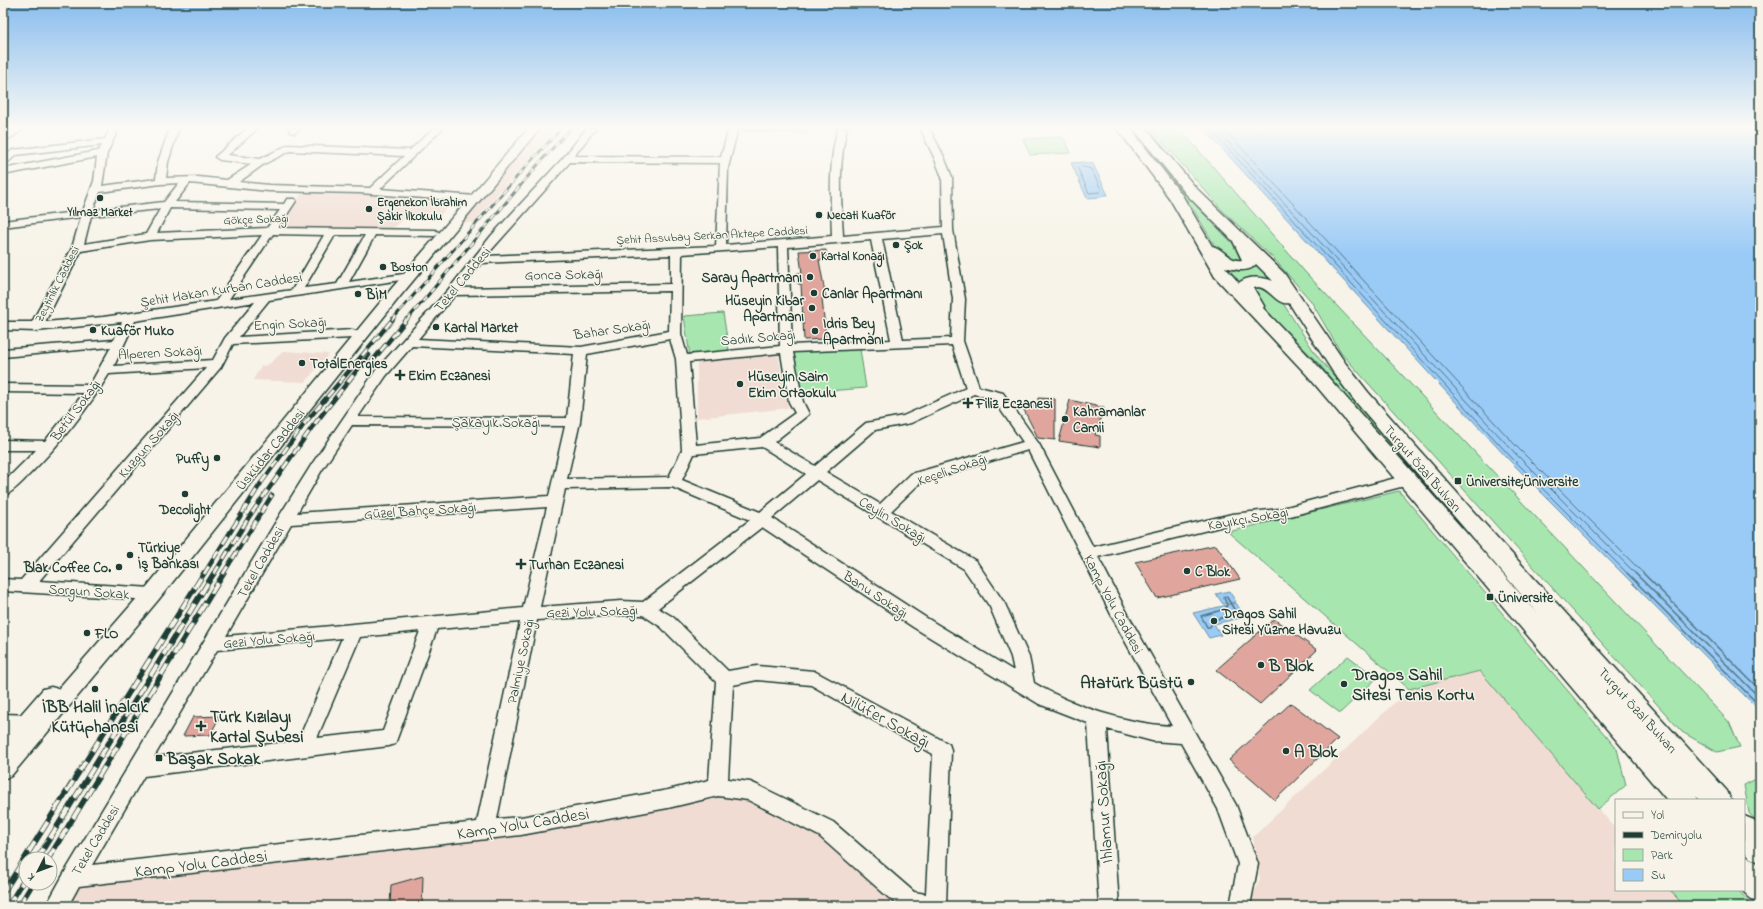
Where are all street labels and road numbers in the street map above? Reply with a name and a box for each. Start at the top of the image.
street label: Gökçe Sokağı [223,210,289,231]
street label: Şehit Assubay Serkan Aktepe Caddesi [616,222,808,251]
street label: Zeytinlik Caddesi [31,243,86,326]
street label: Tekel Caddesi [430,243,497,317]
street label: Gonca Sokağı [525,264,604,288]
street label: Şehit Hakan Kurban Caddesi [139,267,304,314]
street label: Engin Sokağı [253,312,327,338]
street label: Bahar Sokağı [571,315,652,347]
street label: Sadık Sokağı [720,325,796,353]
street label: Alperen Sokağı [117,341,203,367]
street label: Betül Sokağı [45,376,107,448]
street label: Üsküdar Caddesi [231,404,311,496]
street label: Kuzgun Sokağı [114,407,185,484]
street label: Şakayık Sokağı [452,413,540,435]
street label: Turgut Özal Bulvarı [1377,421,1466,518]
street label: Keçeli Sokağı [915,449,990,493]
street label: Ceylin Sokağı [854,492,930,550]
street label: Güzel Bahçe Sokağı [363,497,477,527]
street label: Kayıkçı Sokağı [1206,502,1290,538]
street label: Tekel Caddesi [232,523,290,602]
street label: Kamp Yolu Caddesi [1078,551,1148,658]
street label: Banu Sokağı [837,566,912,625]
street label: Sorgun Sokak [48,579,131,607]
street label: Gezi Yolu Sokağı [546,600,638,626]
street label: Palmiye Sokağı [502,617,542,706]
street label: Gezi Yolu Sokağı [222,626,316,656]
street label: Turgut Özal Bulvarı [1592,663,1681,760]
street label: Nilüfer Sokağı [835,685,934,757]
street label: Ihlamur Sokağı [1088,759,1123,864]
street label: Tekel Caddesi [67,801,126,880]
street label: Kamp Yolu Caddesi [455,802,591,847]
street label: Kamp Yolu Caddesi [133,844,269,885]

